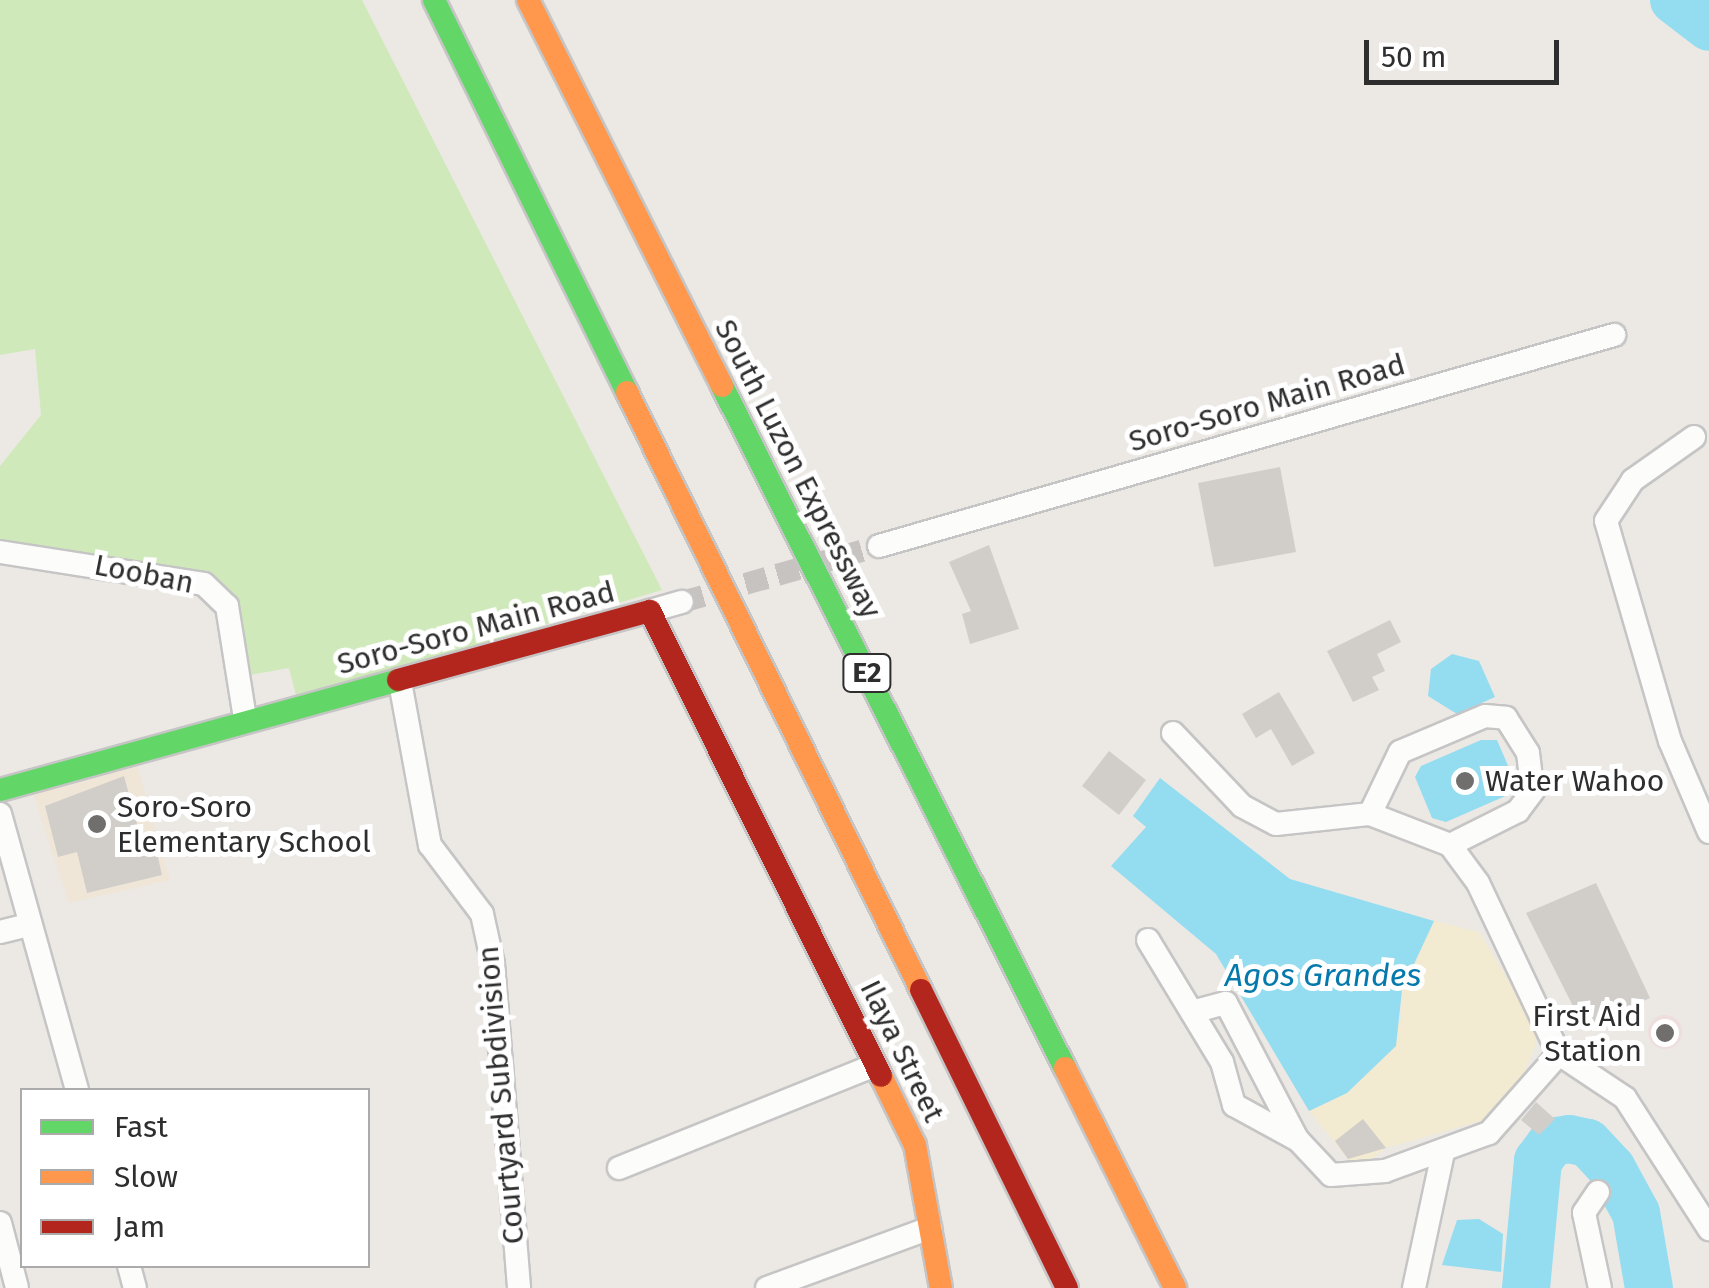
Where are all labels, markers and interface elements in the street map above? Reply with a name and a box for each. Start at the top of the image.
scale bar [1369,20,1564,82]
text: 50 m [1381,39,1446,75]
street label: South Luzon Expressway [707,314,889,624]
street label: Soro-Soro Main Road [1125,346,1409,460]
street label: Looban [91,547,197,601]
street label: Soro-Soro Main Road [333,574,619,682]
road number: E2 [842,650,892,696]
place label: Water Wahoo [1485,763,1664,799]
marker: Water Wahoo [1454,770,1476,792]
place label: Soro-Soro Elementary School [117,789,371,860]
marker: Soro-Soro Elementary School [86,813,108,835]
street label: Courtyard Subdivision [470,944,532,1246]
water label: Agos Grandes [1225,956,1421,994]
street label: Ilaya Street [852,974,952,1128]
place label: First Aid Station [1532,998,1642,1068]
marker: First Aid Station [1652,1020,1678,1046]
legend [20,1088,370,1268]
text: Fast [114,1109,168,1145]
text: Slow [114,1159,178,1195]
text: Jam [114,1209,165,1245]

